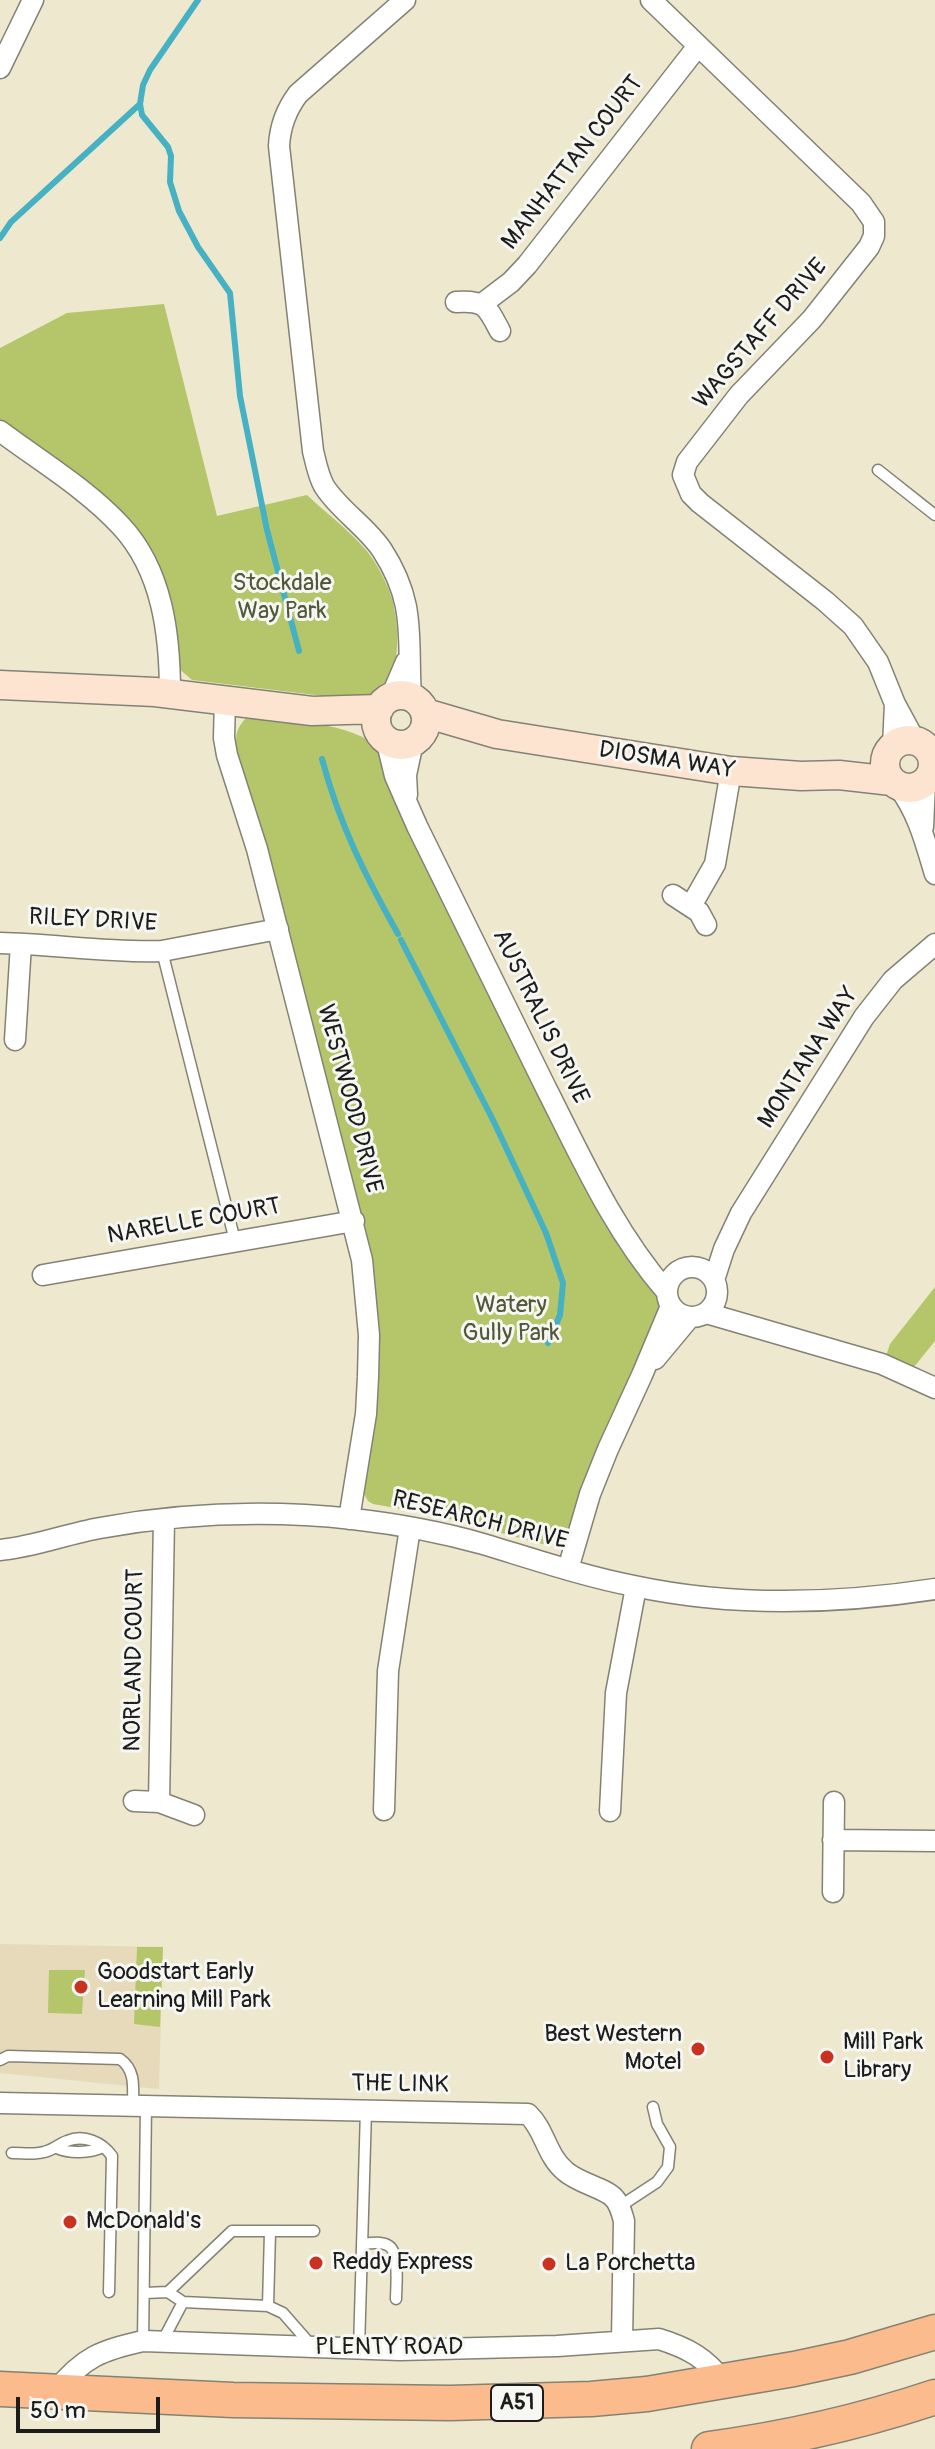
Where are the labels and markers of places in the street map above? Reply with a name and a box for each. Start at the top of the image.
place label: Goodstart Early Learning Mill Park [97,1959,271,2015]
marker: Goodstart Early Learning Mill Park [72,1978,90,1996]
place label: Best Western Motel [544,2021,682,2077]
place label: Mill Park Library [843,2029,923,2085]
marker: Best Western Motel [689,2040,707,2058]
marker: Mill Park Library [818,2048,836,2066]
place label: McDonald's [86,2208,201,2236]
marker: McDonald's [61,2213,79,2231]
place label: Reddy Express [332,2249,473,2277]
place label: La Porchetta [565,2250,695,2278]
marker: Reddy Express [307,2254,325,2272]
marker: La Porchetta [540,2255,558,2273]

